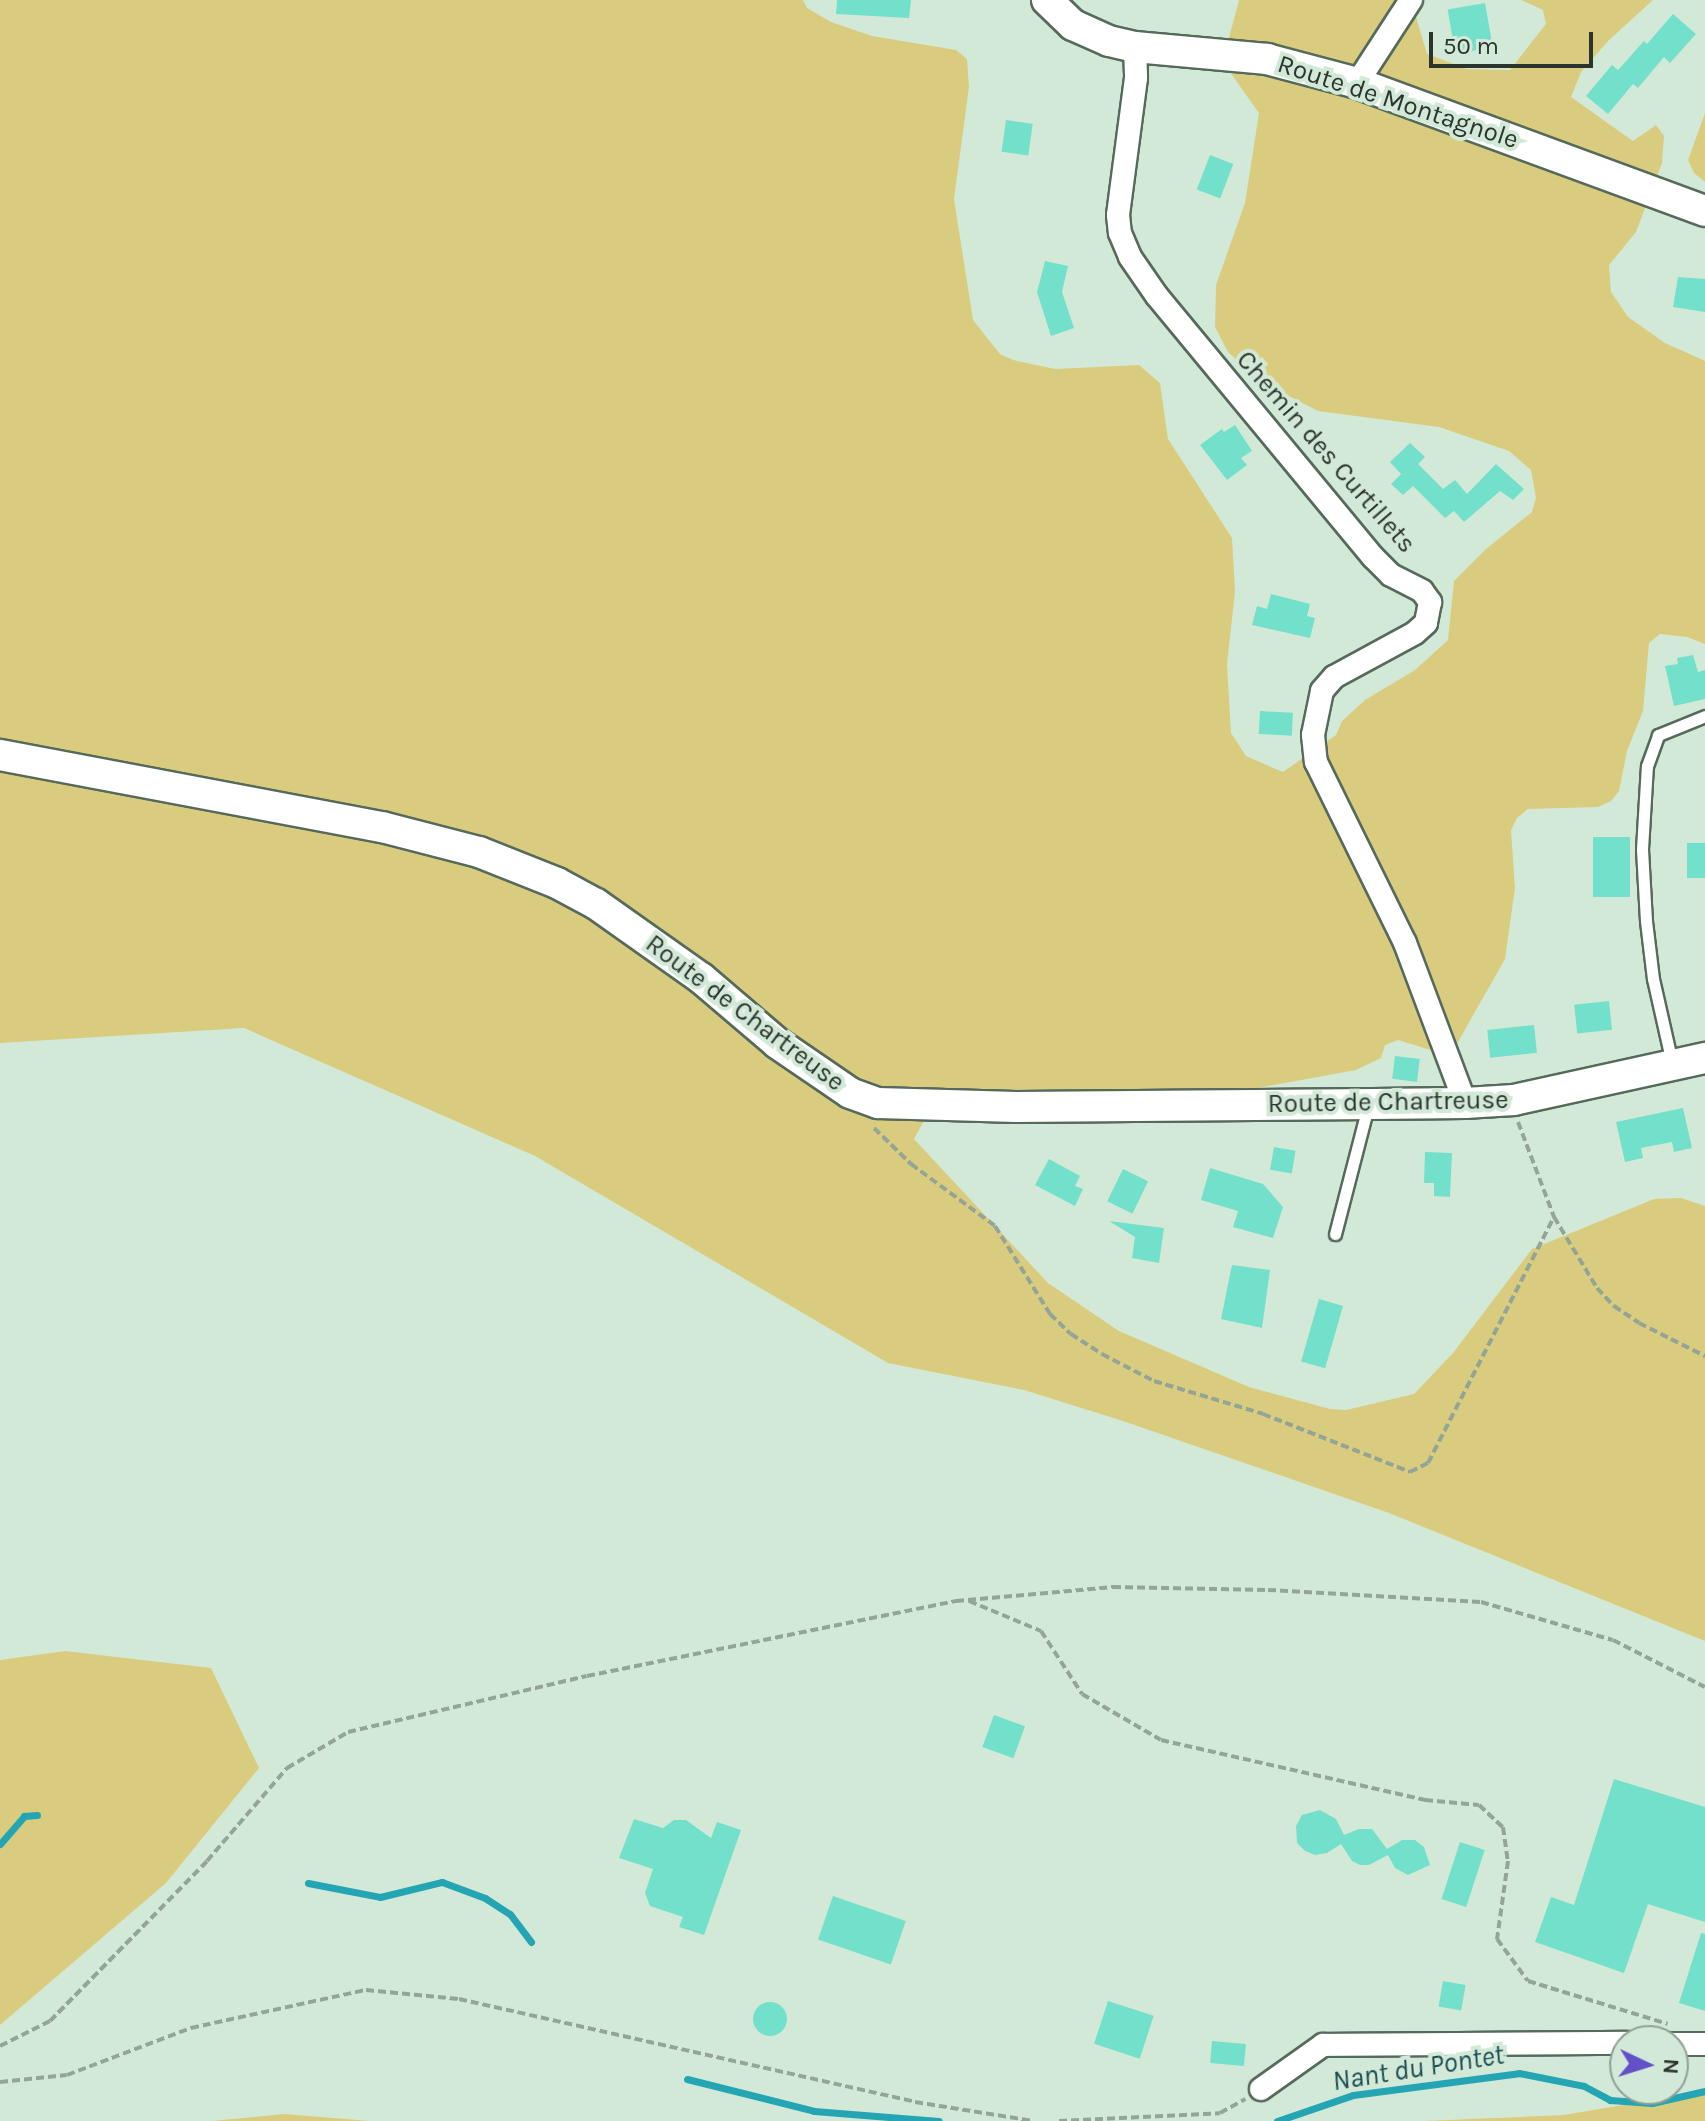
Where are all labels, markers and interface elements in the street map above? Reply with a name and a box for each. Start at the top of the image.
scale bar [1433,16,1597,66]
text: 50 m [1443,32,1499,60]
street label: Route de Montagnole [1274,48,1522,156]
street label: Chemin des Curtillets [1230,345,1422,559]
street label: Route de Chartreuse [639,928,851,1098]
street label: Route de Chartreuse [1267,1084,1509,1120]
north arrow [1609,2025,1689,2105]
water label: Nant du Pontet [1330,2038,1506,2098]
text: N [1657,2058,1684,2075]

